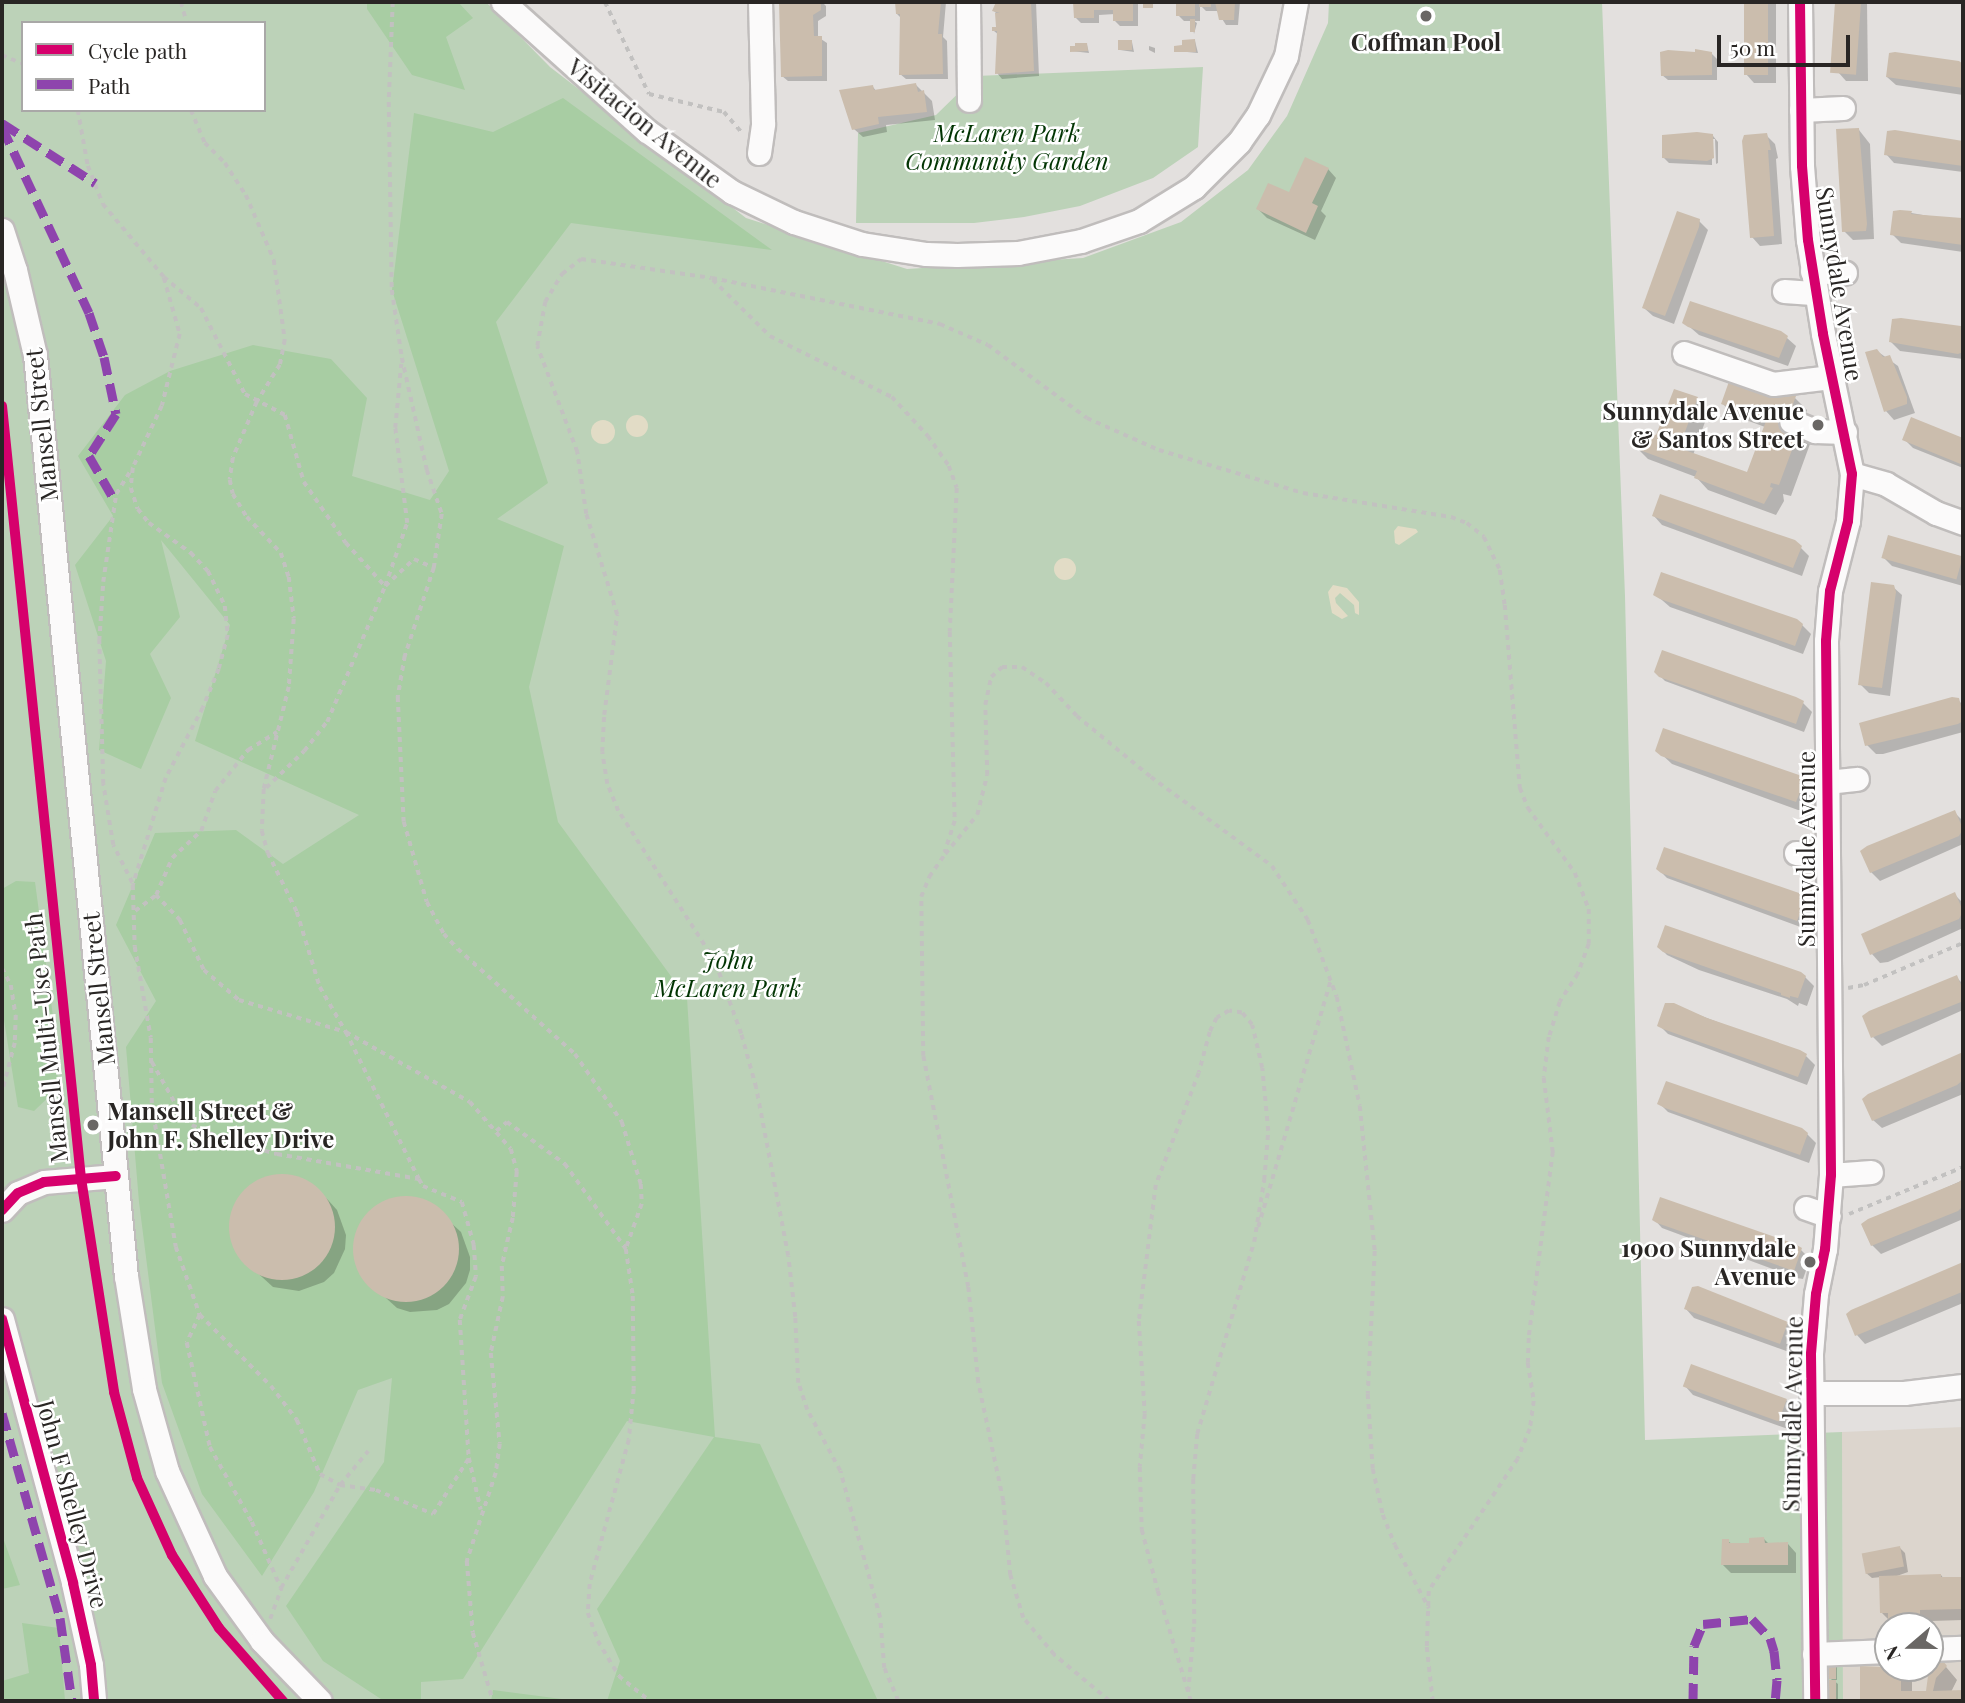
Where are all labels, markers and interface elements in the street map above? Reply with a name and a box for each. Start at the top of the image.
marker: Coffman Pool [1418,8,1434,24]
legend [21,21,266,112]
scale bar [1720,21,1853,65]
place label: Coffman Pool [1351,28,1501,56]
text: 50 m [1730,33,1775,61]
text: Cycle path [88,36,187,64]
street label: Visitacion Avenue [562,52,728,194]
text: Path [88,71,130,99]
park label: McLaren Park Community Garden [905,119,1109,175]
street label: Sunnydale Avenue [1810,184,1870,384]
street label: Mansell Street [19,347,63,503]
place label: Sunnydale Avenue & Santos Street [1601,397,1804,453]
marker: Sunnydale Avenue & Santos Street [1810,417,1826,433]
street label: Sunnydale Avenue [1792,750,1820,948]
street label: Mansell Street [76,911,120,1067]
street label: Mansell Multi-Use Path [19,912,73,1164]
park label: John McLaren Park [655,946,801,1002]
place label: Mansell Street & John F. Shelley Drive [107,1097,335,1153]
marker: Mansell Street & John F. Shelley Drive [85,1117,101,1133]
place label: 1900 Sunnydale Avenue [1621,1234,1796,1290]
marker: 1900 Sunnydale Avenue [1802,1254,1818,1270]
street label: Sunnydale Avenue [1776,1315,1808,1513]
street label: John F Shelley Drive [31,1396,115,1612]
north arrow [1874,1612,1944,1682]
text: N [1877,1643,1906,1664]

